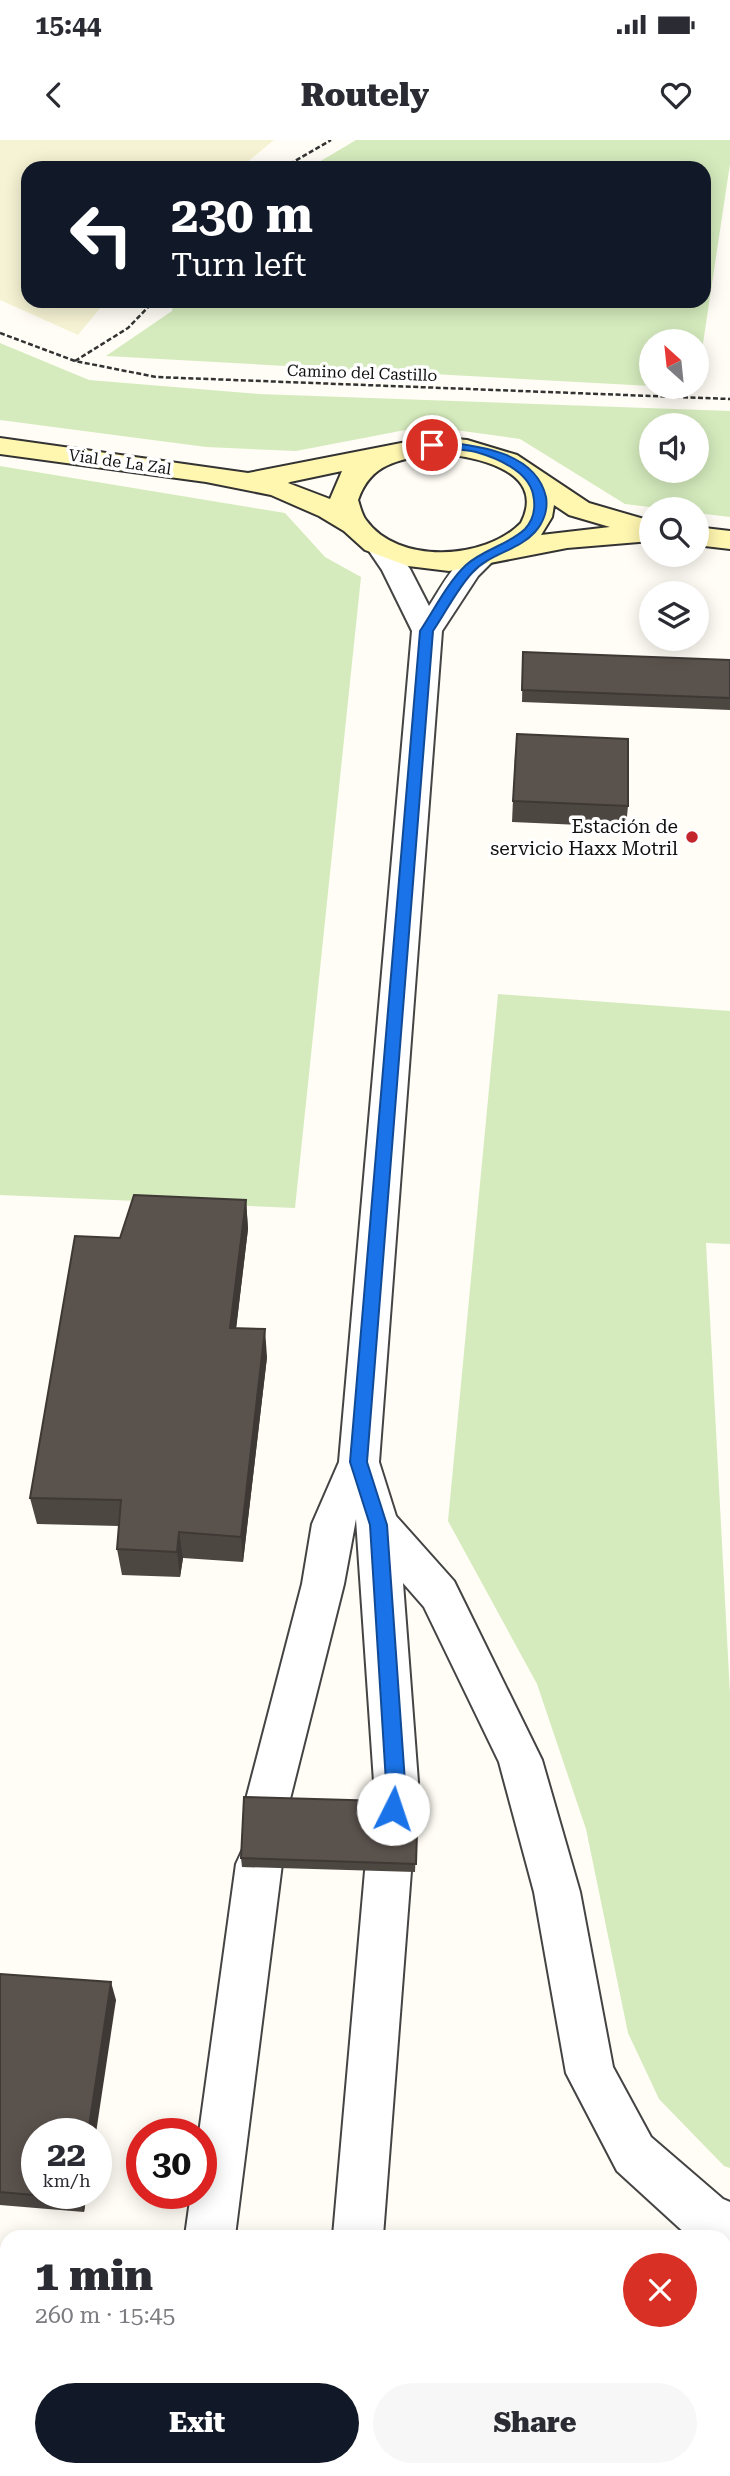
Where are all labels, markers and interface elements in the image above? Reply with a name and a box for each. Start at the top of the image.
text: 15:44 [35,10,101,40]
icon: back [35,76,73,114]
text: Routely [301,76,429,114]
icon: heart [657,76,695,114]
text: 230 m [171,187,313,244]
icon: left [56,189,147,280]
text: Turn left [171,246,306,284]
north arrow [639,329,709,399]
map controls [639,329,709,651]
street label: Camino del Castillo [286,361,438,385]
button: sound [639,413,709,483]
pin [402,415,462,475]
icon: arrive [413,426,451,464]
street label: Vial de La Zal [67,445,173,479]
button: search [639,497,709,567]
button: layers [639,581,709,651]
place label: Estación de servicio Haxx Motril [490,815,678,860]
marker: Estación de servicio Haxx Motril [684,829,700,845]
position arrow [356,1772,430,1846]
speed limit sign: 30 [126,2118,217,2209]
text: 22 [47,2134,86,2175]
text: km/h [42,2170,91,2191]
text: 1 min [35,2251,153,2300]
button: close [623,2253,697,2327]
text: 260 m · 15:45 [35,2302,175,2329]
button: Exit [35,2383,359,2463]
button: Share [373,2383,697,2463]

